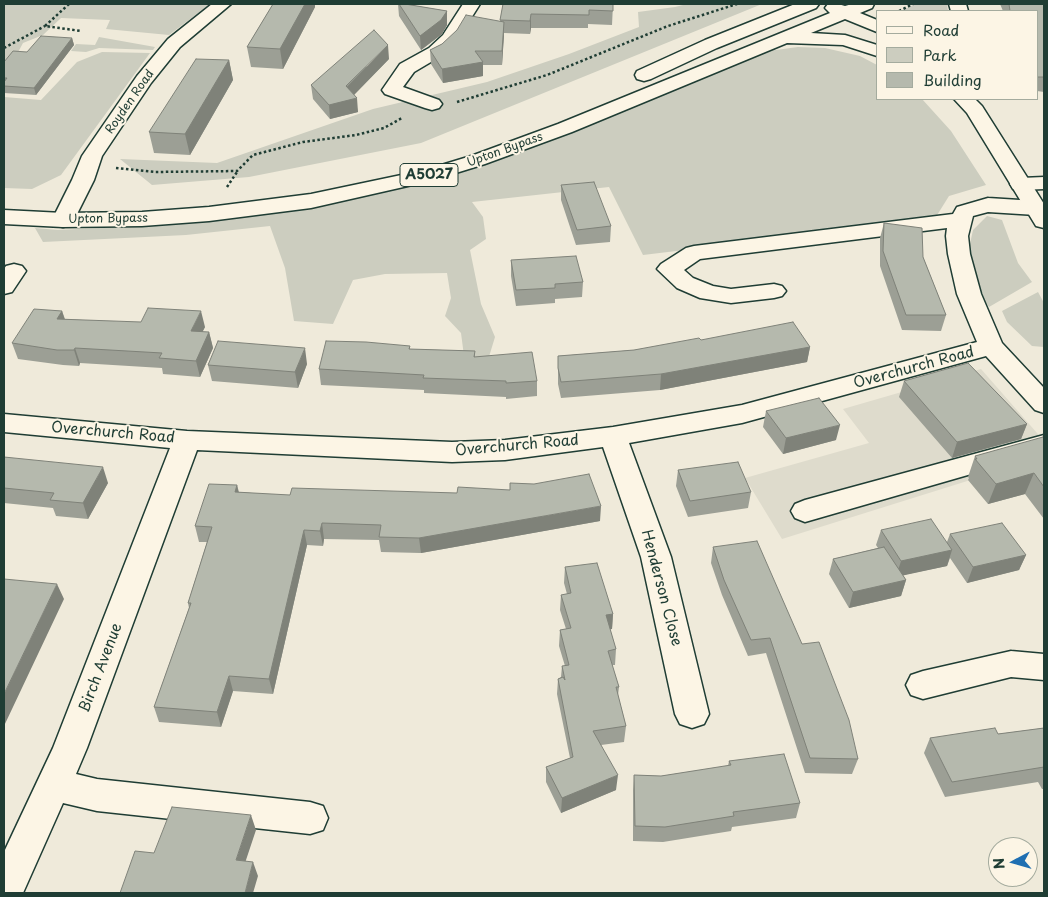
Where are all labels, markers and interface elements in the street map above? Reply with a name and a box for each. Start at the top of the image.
legend [876,10,1038,100]
text: Road [923,18,959,41]
text: Park [923,43,957,66]
street label: Royden Road [103,67,157,137]
text: Building [923,68,982,91]
street label: Upton Bypass [465,130,545,170]
road number: A5027 [400,164,458,186]
street label: Upton Bypass [68,211,148,227]
street label: Overchurch Road [852,343,976,393]
street label: Overchurch Road [50,419,176,447]
street label: Overchurch Road [454,432,580,460]
street label: Henderson Close [637,528,685,648]
street label: Birch Avenue [76,621,126,715]
north arrow [988,837,1038,887]
text: N [988,857,1010,870]

